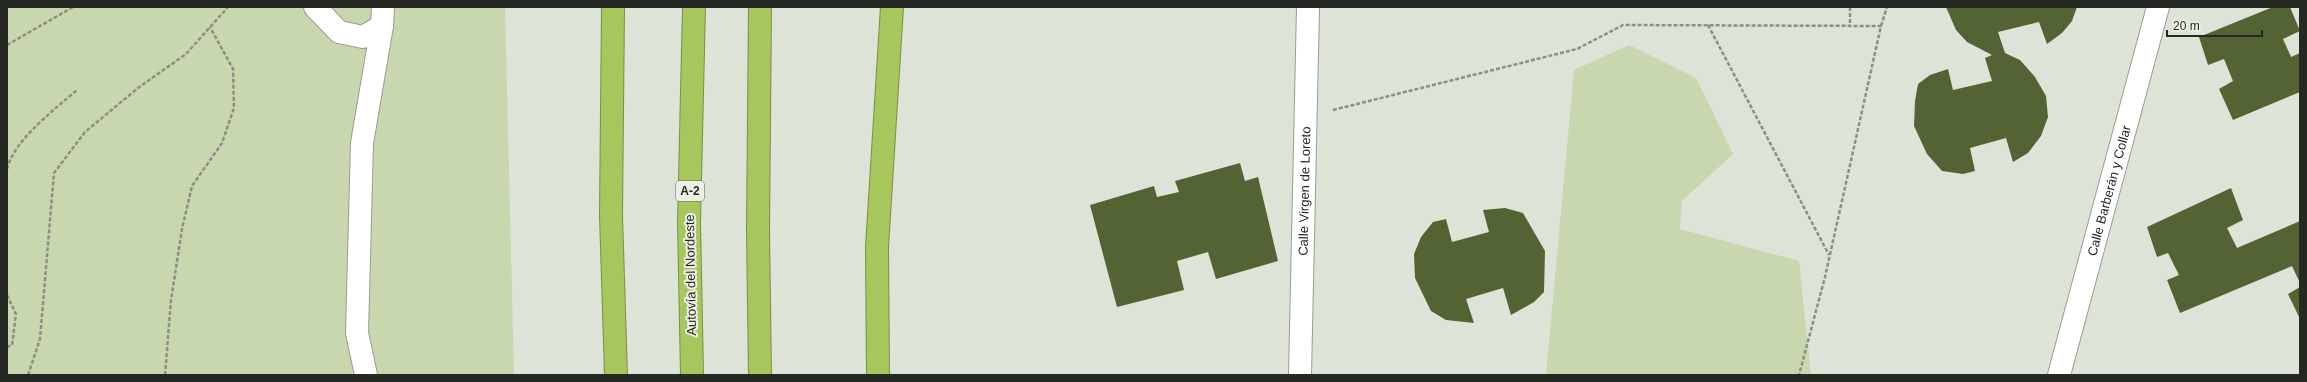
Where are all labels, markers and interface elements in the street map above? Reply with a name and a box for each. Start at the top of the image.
scale bar [2167,12,2262,38]
text: 20 m [2173,19,2200,33]
street label: Calle Barberán y Collar [2084,123,2134,258]
street label: Calle Virgen de Loreto [1296,126,1313,256]
road number: A-2 [676,181,704,201]
street label: Autovía del Nordeste [682,214,699,336]

